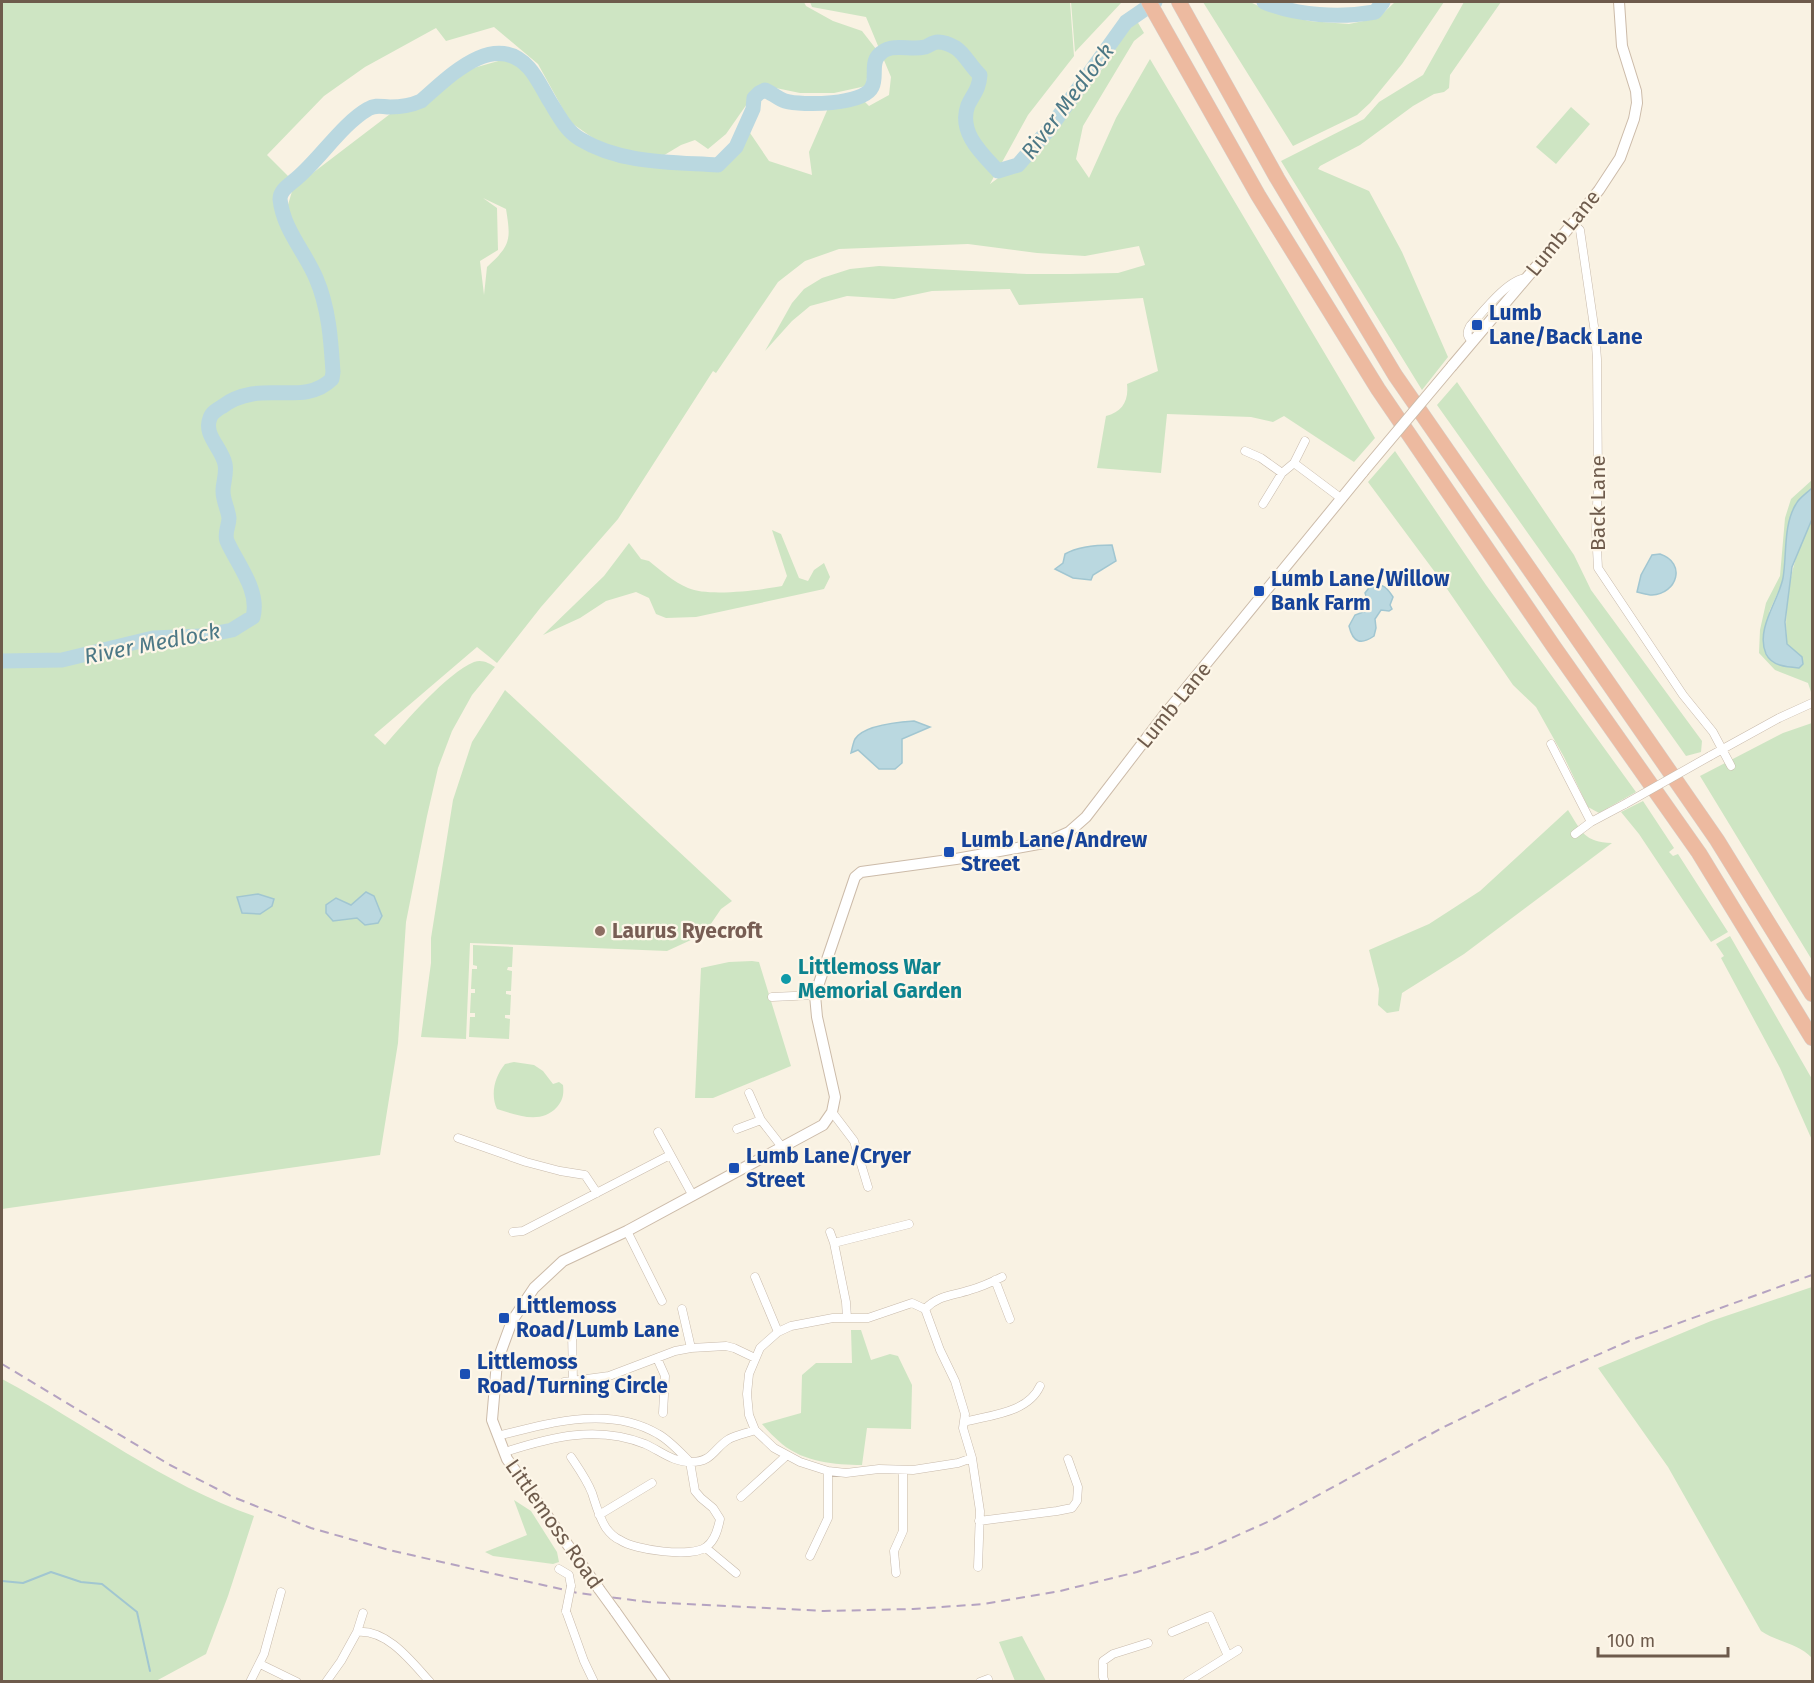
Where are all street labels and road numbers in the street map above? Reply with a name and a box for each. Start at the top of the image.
street label: Lumb Lane [1520,184,1606,282]
street label: Back Lane [1585,455,1611,551]
street label: Lumb Lane [1131,656,1217,754]
street label: Littlemoss Road [500,1454,608,1594]

